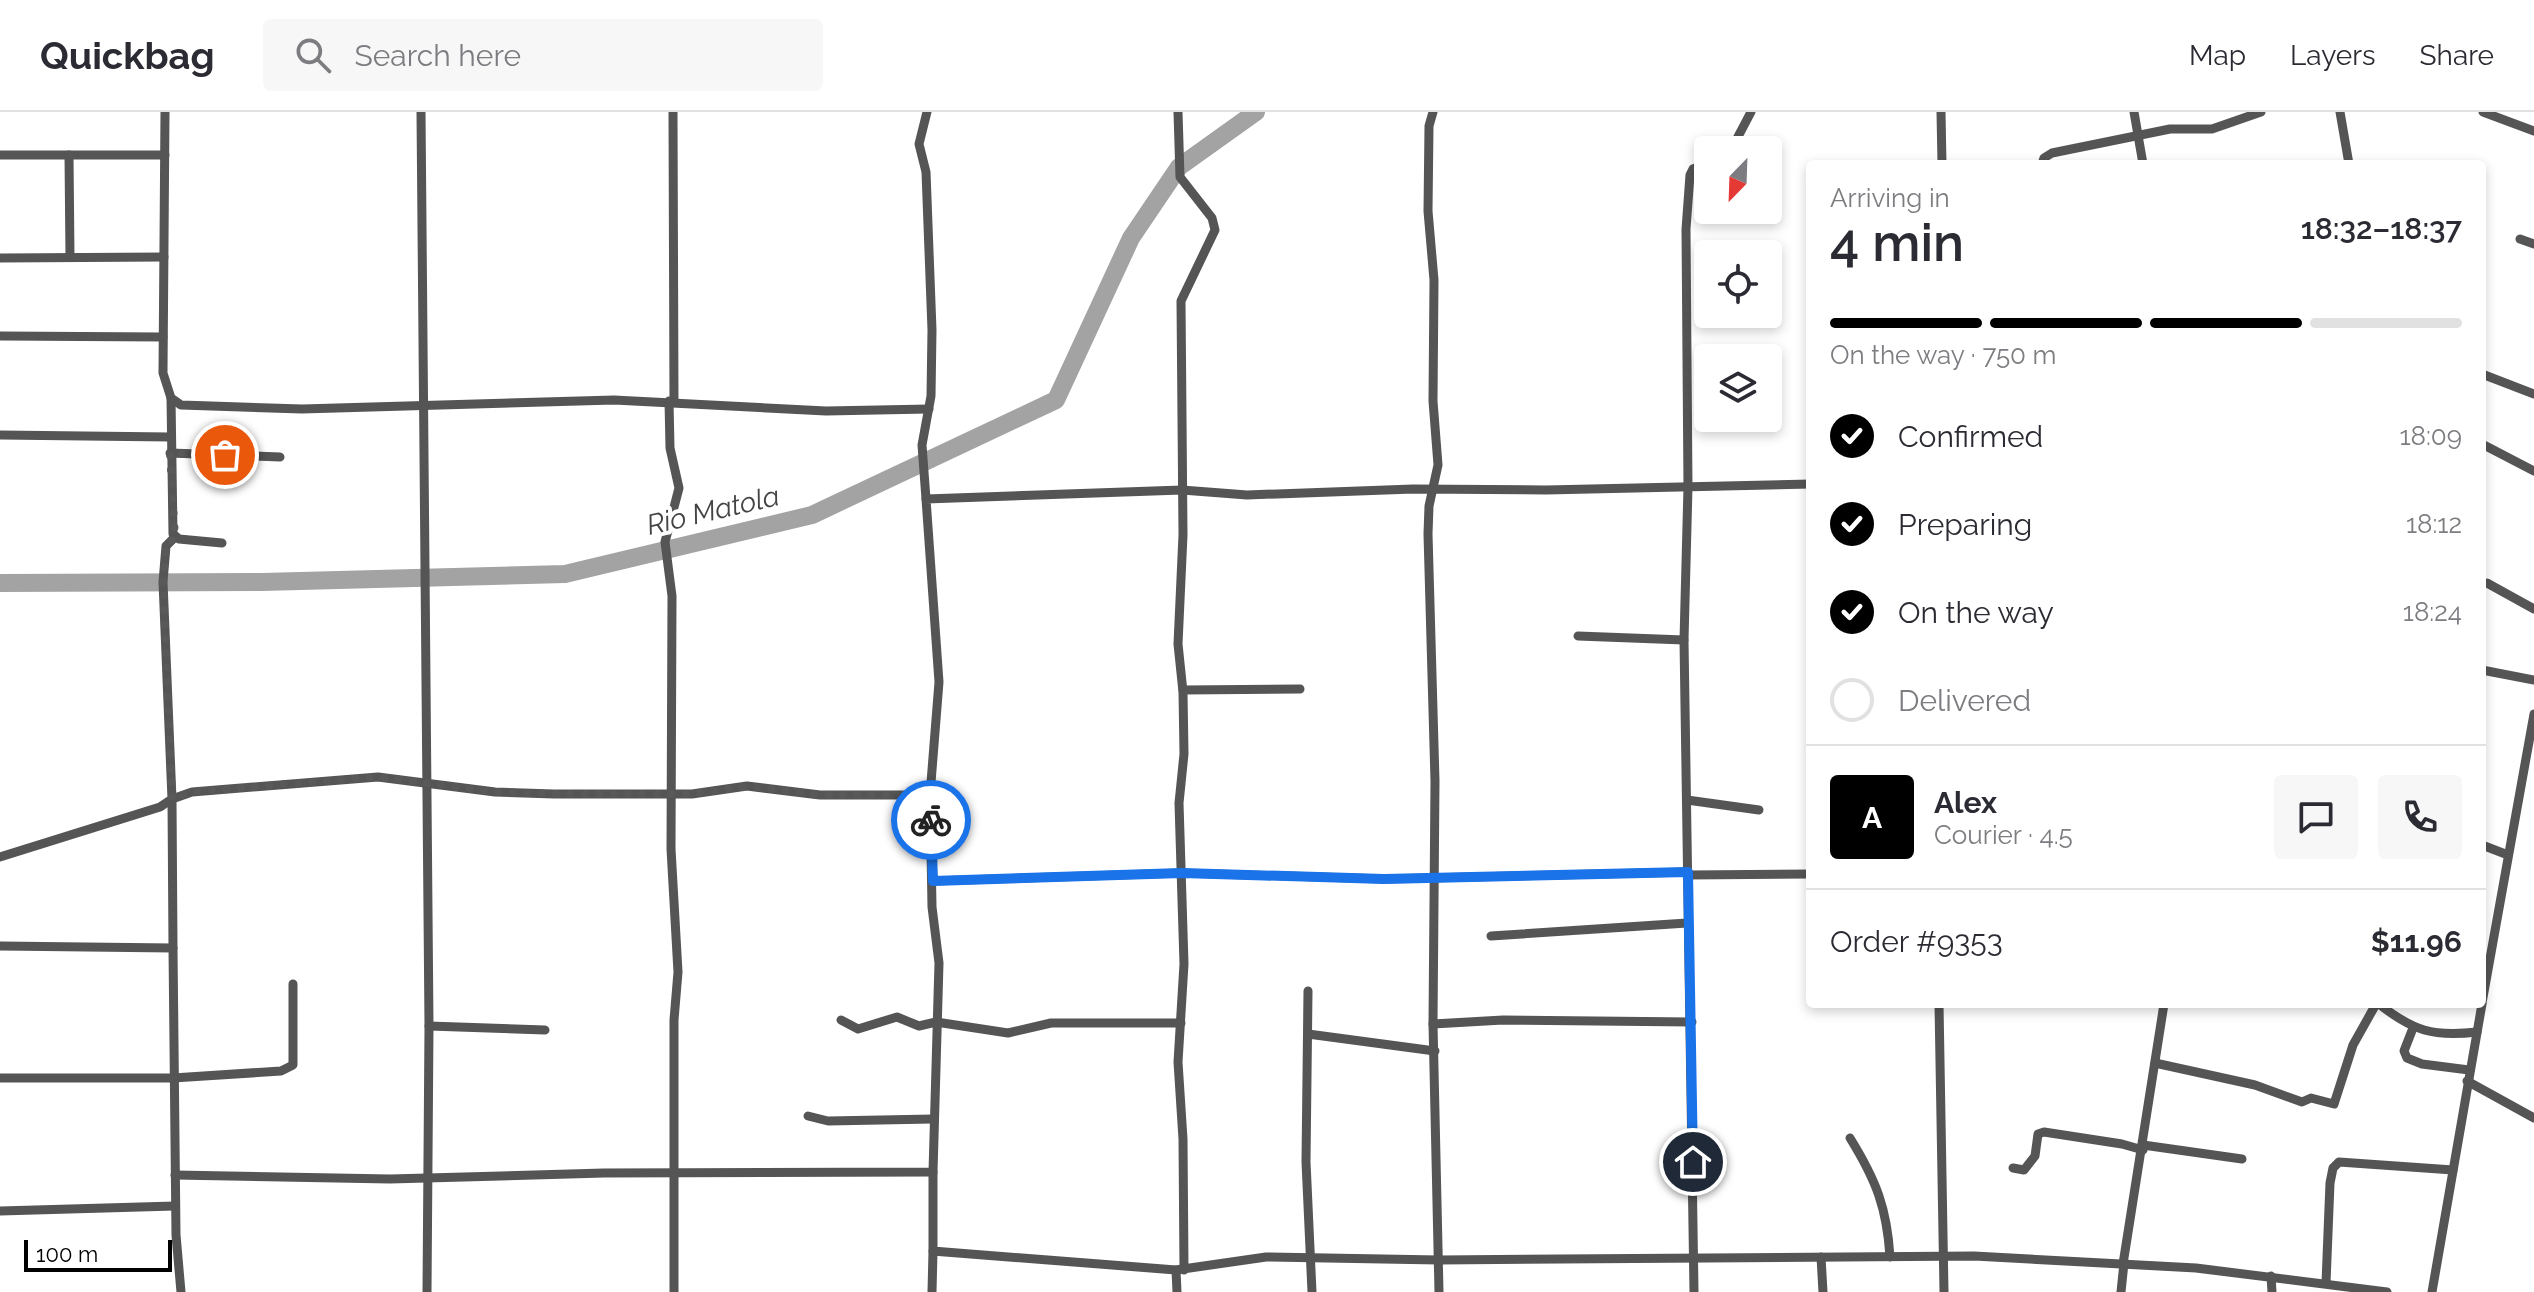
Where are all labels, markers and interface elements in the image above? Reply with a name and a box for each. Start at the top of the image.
search box [263,19,823,91]
text: Quickbag [40,33,215,78]
icon: search [291,33,335,77]
text: Search here [355,38,521,73]
text: Map [2189,39,2246,72]
text: Layers [2290,39,2376,72]
text: Share [2420,39,2494,72]
north arrow [1694,136,1782,224]
map controls [1694,136,1782,432]
text: Arriving in [1830,183,1950,213]
text: 18:32–18:37 [2301,211,2462,246]
text: 4 min [1830,212,1964,273]
button: locate [1694,240,1782,328]
text: On the way · 750 m [1830,340,2057,370]
button: layers [1694,344,1782,432]
icon: check [1830,414,1874,458]
text: Confirmed [1898,419,2043,454]
pin [191,421,259,489]
text: 18:09 [2399,421,2462,451]
icon: bag [203,433,247,477]
water label: Rio Matola [644,479,783,542]
icon: check [1830,502,1874,546]
text: Preparing [1898,507,2032,542]
text: 18:12 [2406,509,2462,539]
icon: check [1830,590,1874,634]
text: On the way [1898,595,2054,630]
text: 18:24 [2403,597,2462,627]
text: Delivered [1898,683,2031,718]
button: chat [2274,775,2358,859]
button: phone [2378,775,2462,859]
courier [891,780,971,860]
text: Alex [1934,785,1997,820]
icon: bike [909,798,953,842]
text: A [1862,800,1882,835]
text: Courier · 4.5 [1934,820,2073,850]
text: Order #9353 [1830,924,2003,959]
text: $11.96 [2371,924,2462,959]
pin [1659,1128,1727,1196]
icon: home [1671,1140,1715,1184]
scale bar [24,1236,172,1272]
text: 100 m [36,1241,98,1267]

